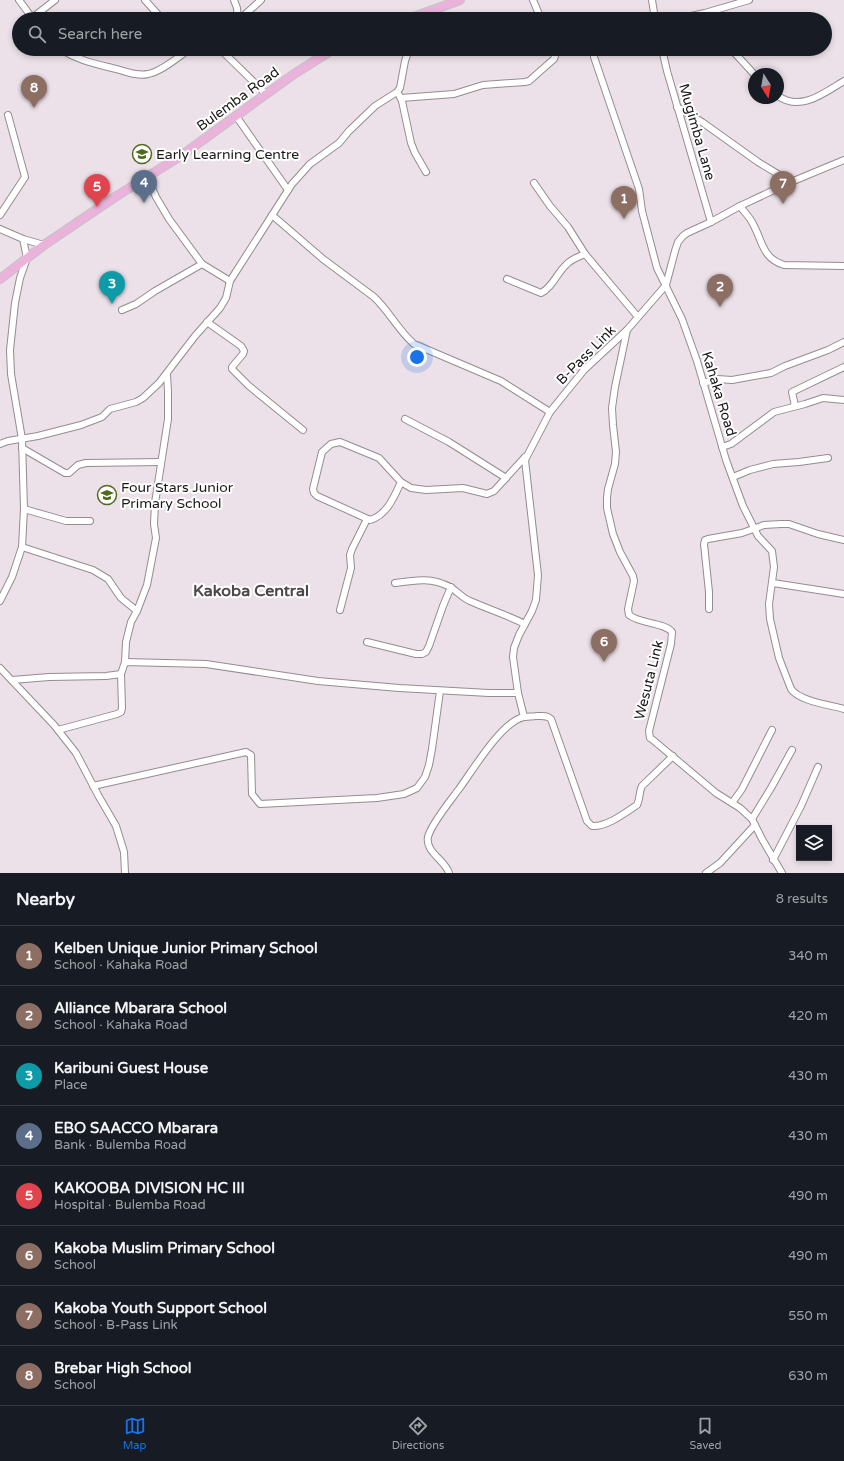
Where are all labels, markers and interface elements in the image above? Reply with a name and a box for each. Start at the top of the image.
search box [12,12,832,56]
icon: search [26,23,48,45]
text: Search here [58,25,142,43]
street label: Bulemba Road [193,63,283,135]
north arrow [748,68,784,104]
pin: 8 [21,75,47,108]
street label: Mugimba Lane [675,82,719,182]
school or university icon: Early Learning Centre [131,143,153,165]
place label: Early Learning Centre [156,146,299,163]
pin: 4 [131,170,157,203]
pin: 7 [770,171,796,204]
pin: 5 [84,174,110,207]
pin: 1 [611,186,637,219]
pin: 3 [99,271,125,304]
pin: 2 [707,274,733,307]
street label: B-Pass Link [553,321,620,388]
your location [407,347,427,367]
street label: Kahaka Road [698,350,740,438]
place label: Four Stars Junior Primary School [121,479,234,512]
school or university icon: Four Stars Junior Primary School [96,484,118,506]
district label: Kakoba Central [193,581,309,601]
pin: 6 [591,629,617,662]
street label: Wesuta Link [631,638,667,721]
map controls [796,825,832,861]
button: layers [796,825,832,861]
text: Nearby [16,889,75,910]
text: 8 results [776,891,828,907]
text: Kelben Unique Junior Primary School [54,939,318,957]
text: 1 [25,948,33,964]
text: 340 m [788,948,828,964]
text: School · Kahaka Road [54,957,188,973]
text: Alliance Mbarara School [54,999,227,1017]
text: 2 [25,1008,33,1024]
text: 420 m [788,1008,828,1024]
text: School · Kahaka Road [54,1017,188,1033]
text: Karibuni Guest House [54,1059,208,1077]
text: 3 [25,1068,33,1084]
text: 430 m [788,1068,828,1084]
text: Place [54,1077,87,1093]
text: EBO SAACCO Mbarara [54,1119,218,1137]
text: 4 [25,1128,33,1144]
text: 430 m [788,1128,828,1144]
text: Bank · Bulemba Road [54,1137,186,1153]
text: KAKOOBA DIVISION HC III [54,1179,245,1197]
text: 5 [25,1188,33,1204]
text: 490 m [788,1188,828,1204]
text: Hospital · Bulemba Road [54,1197,206,1213]
text: Kakoba Muslim Primary School [54,1239,275,1257]
text: 6 [25,1248,33,1264]
text: 490 m [788,1248,828,1264]
text: School [54,1257,96,1273]
text: Kakoba Youth Support School [54,1299,267,1317]
text: 7 [25,1308,33,1324]
text: 550 m [788,1308,828,1324]
text: School · B-Pass Link [54,1317,178,1333]
text: Brebar High School [54,1359,192,1377]
text: 8 [25,1368,33,1384]
text: 630 m [788,1368,828,1384]
text: School [54,1377,96,1393]
tab: Map [123,1415,146,1452]
tab: Directions [392,1415,444,1452]
tab: Saved [690,1415,721,1452]

